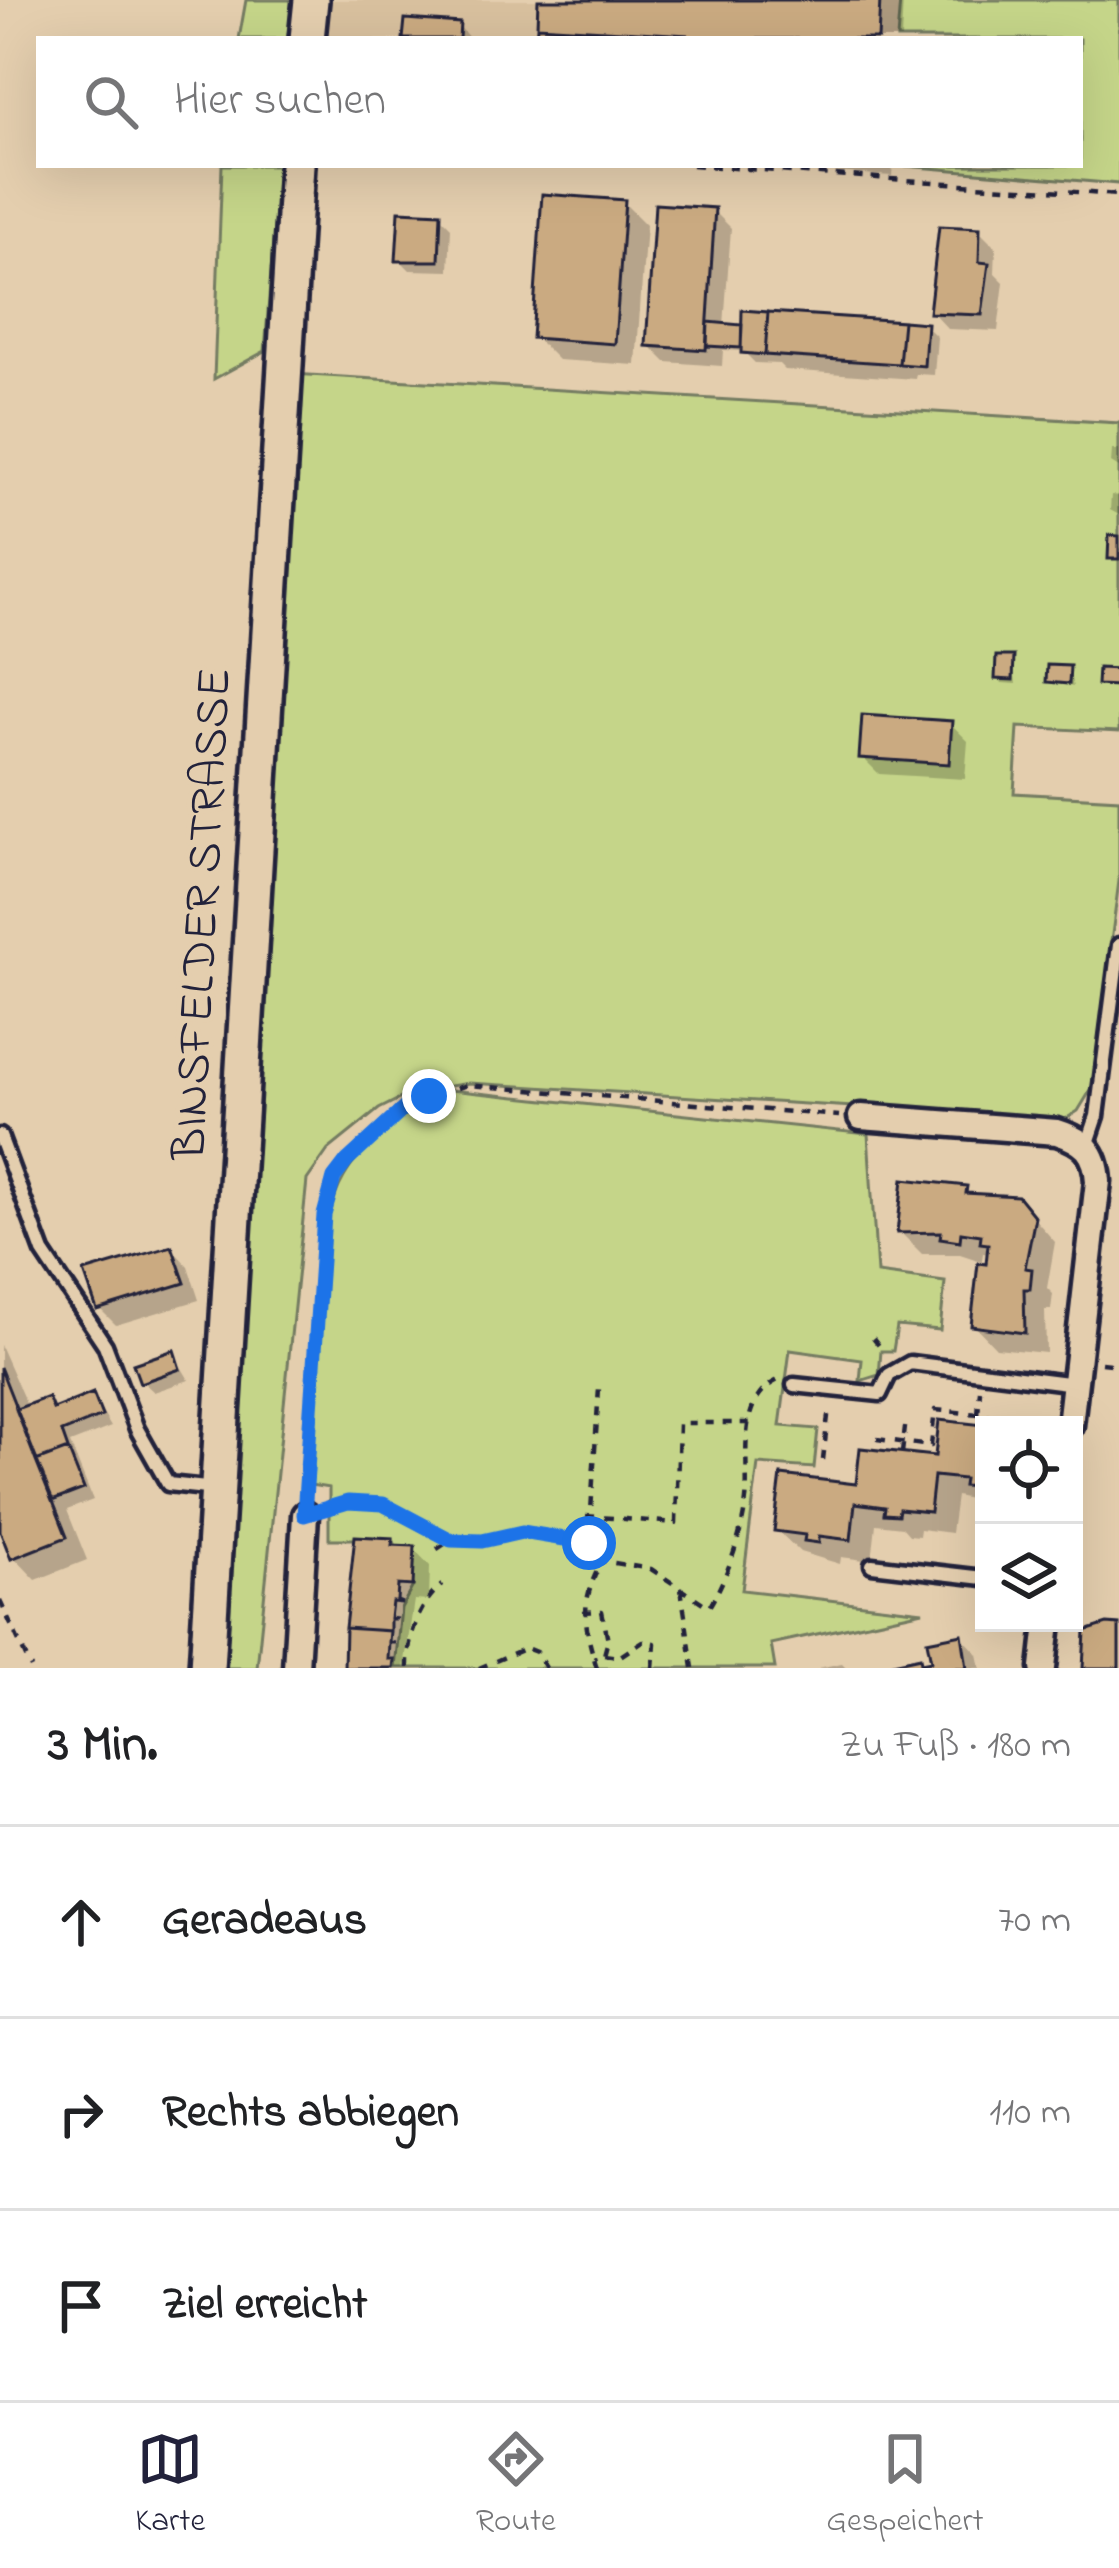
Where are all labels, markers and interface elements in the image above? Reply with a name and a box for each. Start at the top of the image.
search box [36,36,1083,168]
icon: search [78,69,144,135]
text: Hier suchen [174,69,386,135]
street label: BINSFELDER STRASSE [156,666,252,1163]
route end [402,1069,456,1123]
map controls [975,1416,1083,1632]
button: locate [975,1416,1083,1524]
route start [562,1516,616,1570]
button: layers [975,1524,1083,1632]
text: 3 Min. [48,1709,158,1784]
text: Zu Fuß · 180 m [840,1718,1071,1775]
icon: ahead [48,1889,114,1955]
text: Geradeaus [162,1889,367,1955]
text: 70 m [998,1893,1071,1950]
icon: right [48,2081,114,2147]
text: Rechts abbiegen [162,2081,459,2147]
text: 110 m [989,2085,1071,2142]
icon: arrive [48,2273,114,2339]
text: Ziel erreicht [162,2273,367,2339]
tab: Karte [135,2426,205,2546]
tab: Route [476,2426,556,2546]
tab: Gespeichert [826,2426,984,2546]

